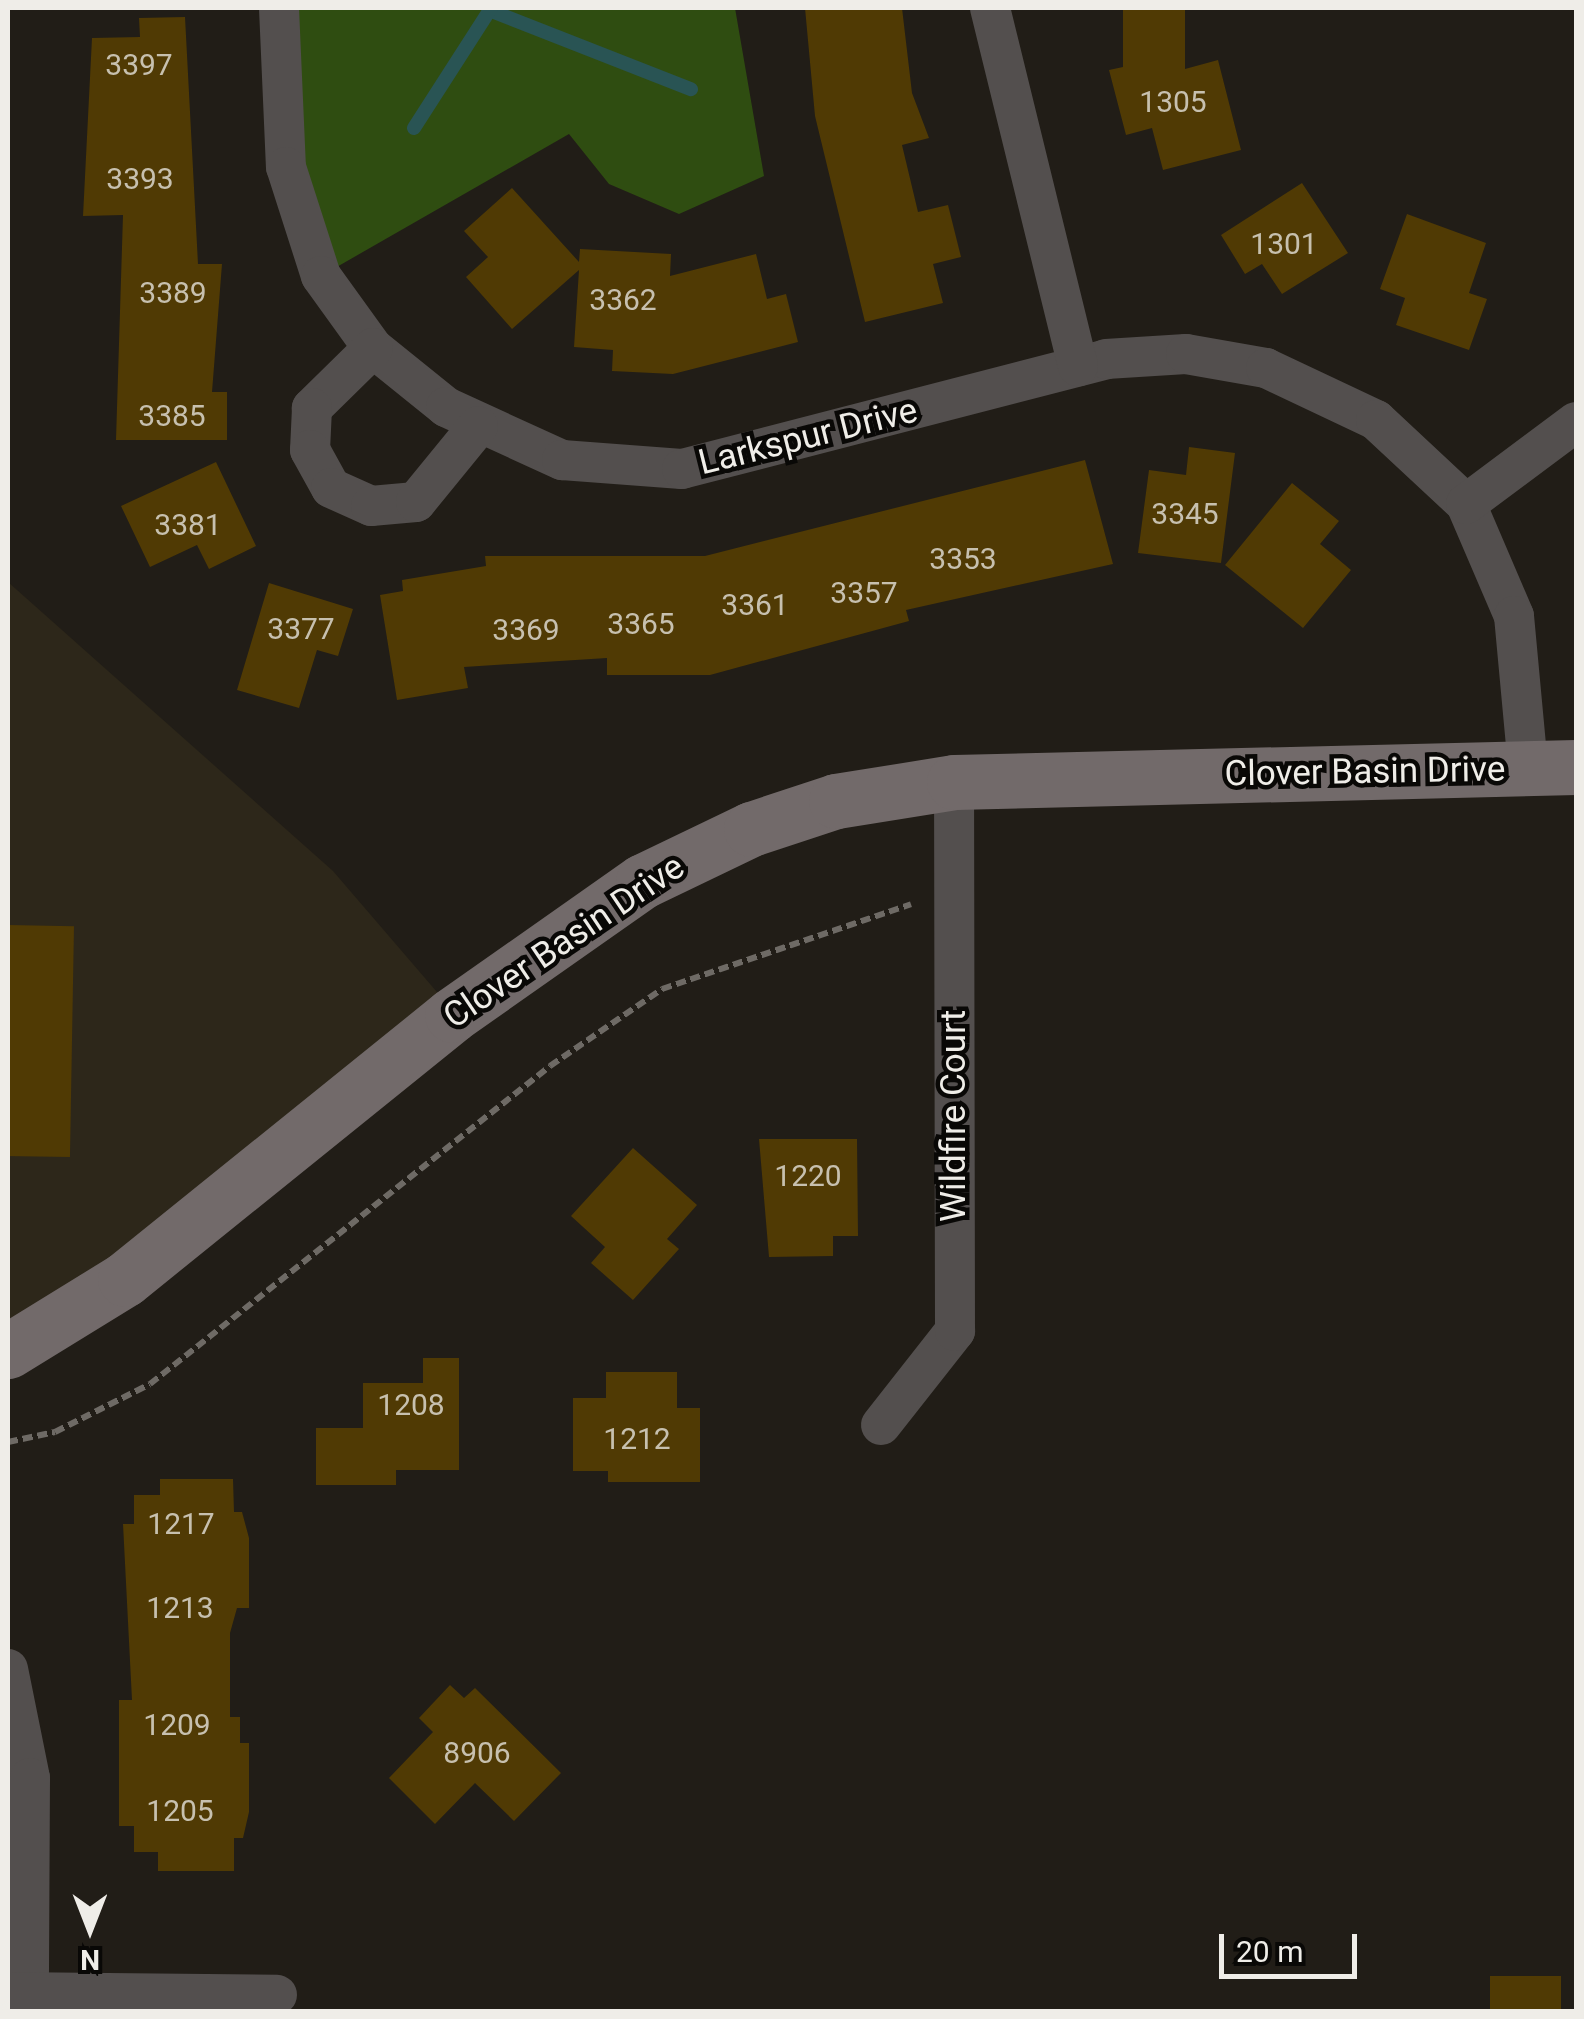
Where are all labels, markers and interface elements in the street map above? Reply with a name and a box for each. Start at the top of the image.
house number: 3397 [105,47,173,83]
house number: 1305 [1139,84,1207,120]
house number: 3393 [106,161,174,197]
house number: 1301 [1250,226,1318,262]
house number: 3389 [139,275,207,311]
house number: 3362 [589,282,657,318]
street label: Larkspur Drive [694,390,922,484]
house number: 3385 [138,398,206,434]
house number: 3345 [1151,496,1219,532]
house number: 3381 [154,507,222,543]
house number: 3353 [929,541,997,577]
house number: 3357 [830,575,898,611]
house number: 3361 [721,587,789,623]
house number: 3365 [607,606,675,642]
house number: 3377 [267,611,335,647]
house number: 3369 [492,612,560,648]
street label: Clover Basin Drive [1224,749,1506,795]
street label: Clover Basin Drive [436,846,692,1038]
street label: Wildfire Court [933,1010,975,1222]
house number: 1220 [774,1158,842,1194]
house number: 1208 [377,1387,445,1423]
house number: 1212 [603,1421,671,1457]
house number: 1217 [147,1506,215,1542]
house number: 1213 [146,1590,214,1626]
house number: 1209 [143,1707,211,1743]
house number: 8906 [443,1735,511,1771]
house number: 1205 [146,1793,214,1829]
north arrow [40,1879,140,1979]
scale bar [1224,1914,1362,1976]
text: 20 m [1236,1934,1303,1969]
text: N [80,1943,100,1976]

